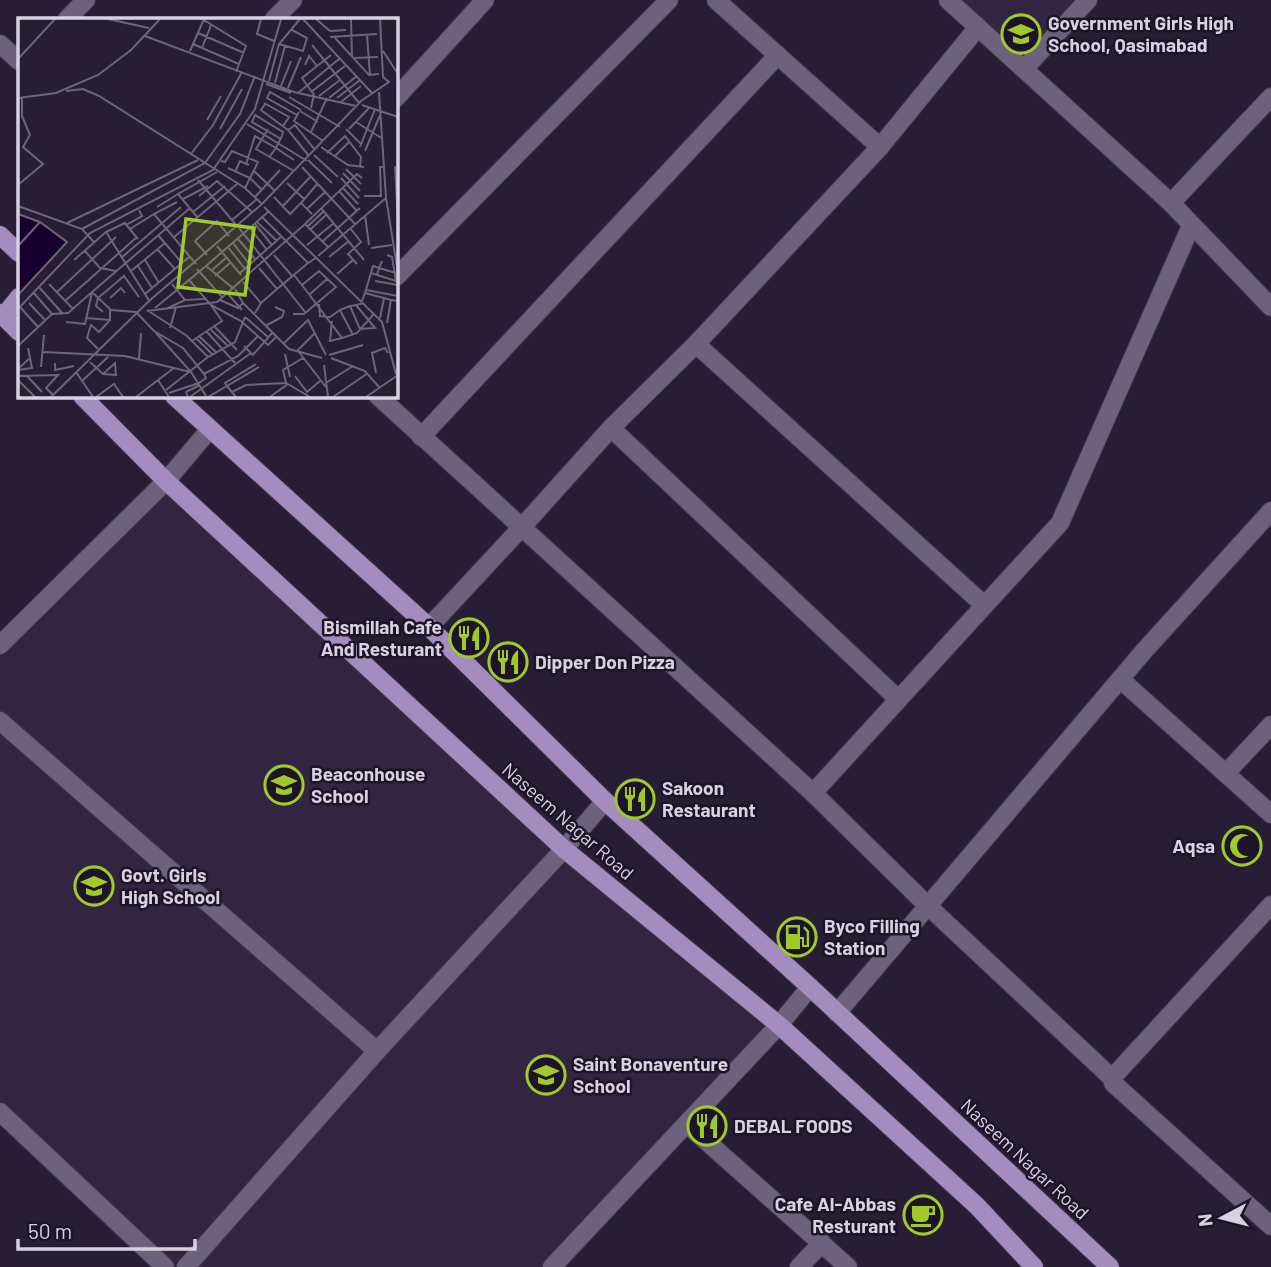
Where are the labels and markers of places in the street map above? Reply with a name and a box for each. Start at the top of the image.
place label: Government Girls High School, Qasimabad [1048,11,1234,56]
school or university icon: Government Girls High School, Qasimabad [1000,13,1042,55]
place label: Bismillah Cafe And Resturant [321,615,442,660]
restaurant icon: Bismillah Cafe And Resturant [448,617,490,659]
restaurant icon: Dipper Don Pizza [487,641,529,683]
place label: Dipper Don Pizza [535,650,675,673]
place label: Beaconhouse School [311,762,425,807]
school or university icon: Beaconhouse School [263,764,305,806]
place label: Sakoon Restaurant [662,776,756,821]
restaurant icon: Sakoon Restaurant [614,778,656,820]
mosque icon: Aqsa [1221,825,1263,867]
place label: Aqsa [1172,834,1215,857]
place label: Govt. Girls High School [121,863,220,908]
school or university icon: Govt. Girls High School [73,865,115,907]
place label: Byco Filling Station [824,914,920,959]
fuel station icon: Byco Filling Station [776,916,818,958]
place label: Saint Bonaventure School [573,1052,728,1097]
school or university icon: Saint Bonaventure School [525,1054,567,1096]
restaurant icon: DEBAL FOODS [686,1105,728,1147]
place label: DEBAL FOODS [734,1114,853,1137]
place label: Cafe Al-Abbas Resturant [775,1192,896,1237]
cafe icon: Cafe Al-Abbas Resturant [902,1194,944,1236]

